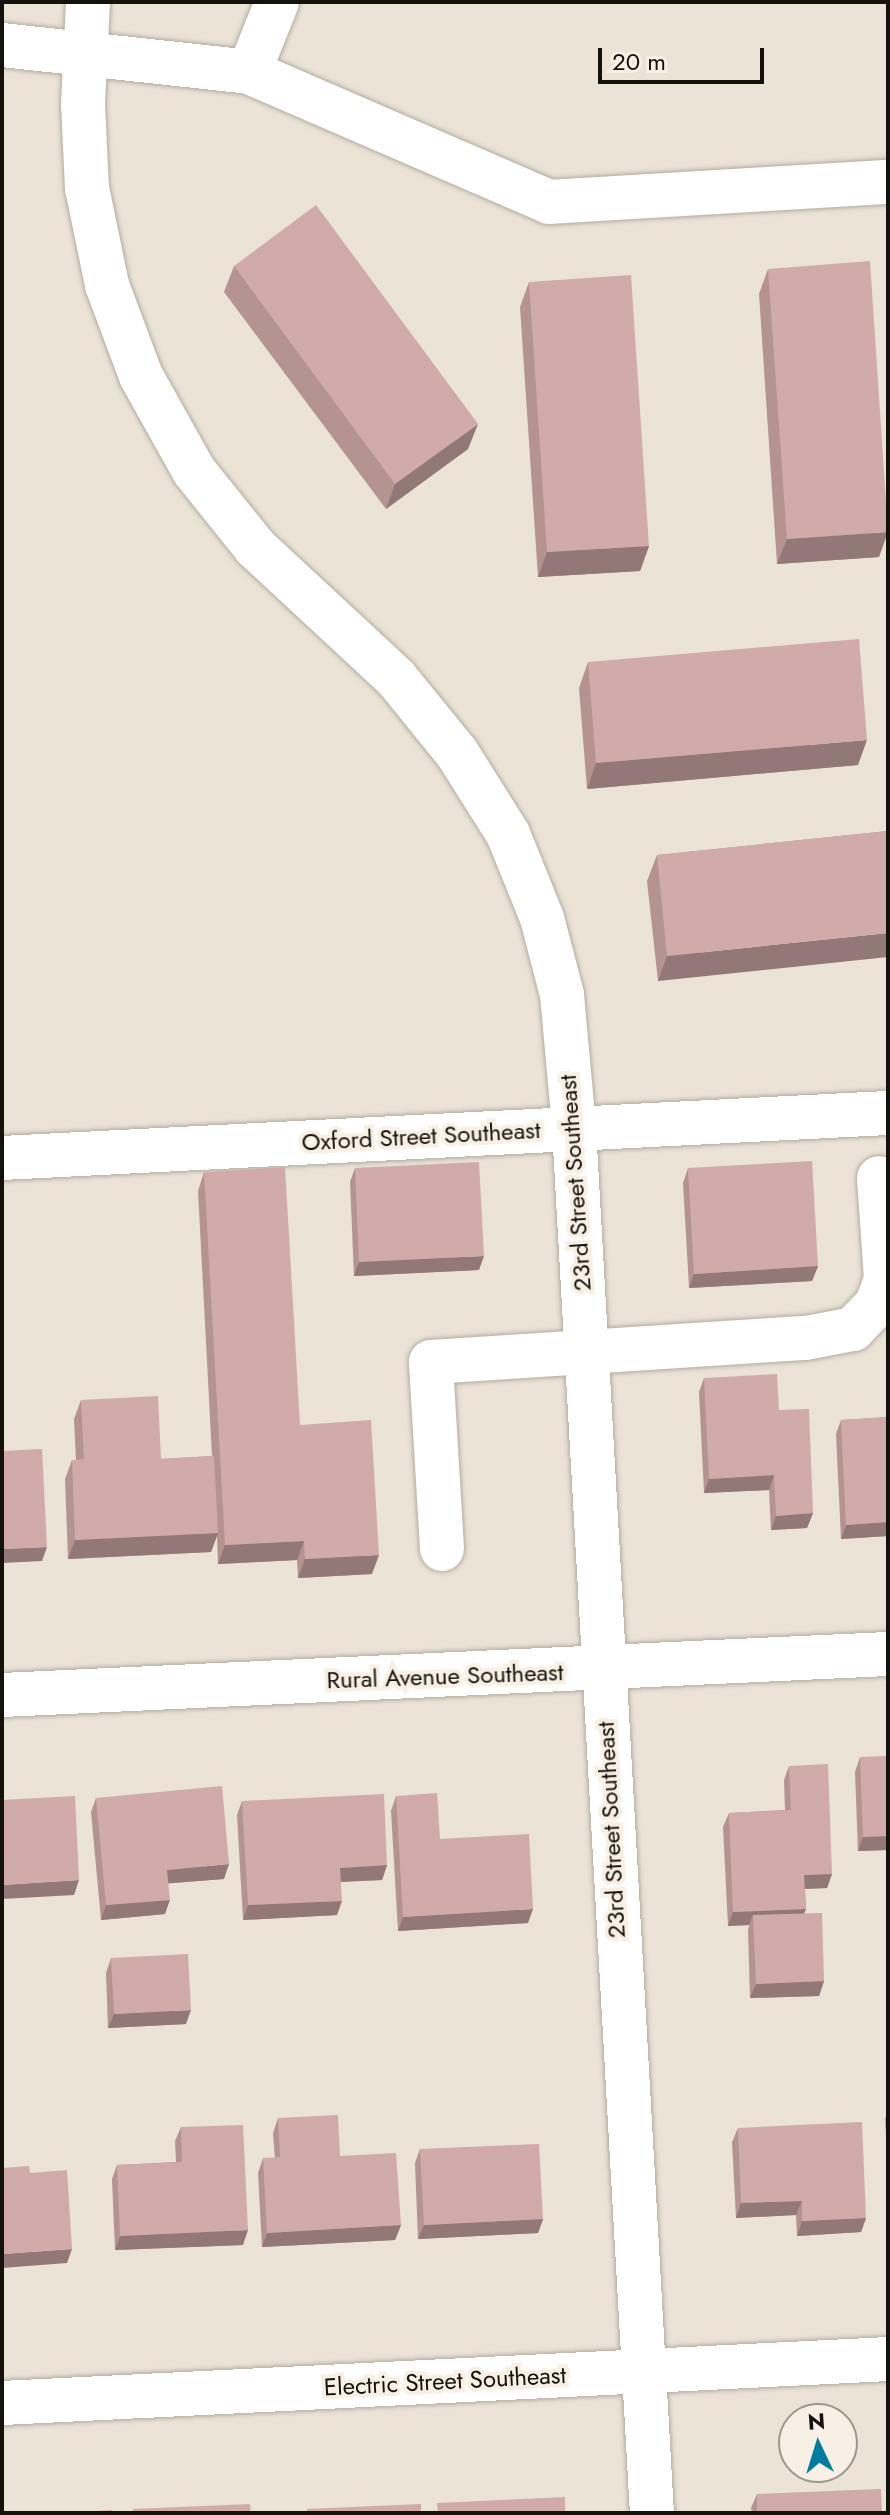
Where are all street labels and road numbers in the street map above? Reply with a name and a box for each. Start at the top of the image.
street label: 23rd Street Southeast [553,1074,597,1292]
street label: Oxford Street Southeast [301,1115,541,1157]
street label: Rural Avenue Southeast [326,1657,564,1695]
street label: 23rd Street Southeast [591,1721,631,1939]
street label: Electric Street Southeast [323,2360,567,2402]

